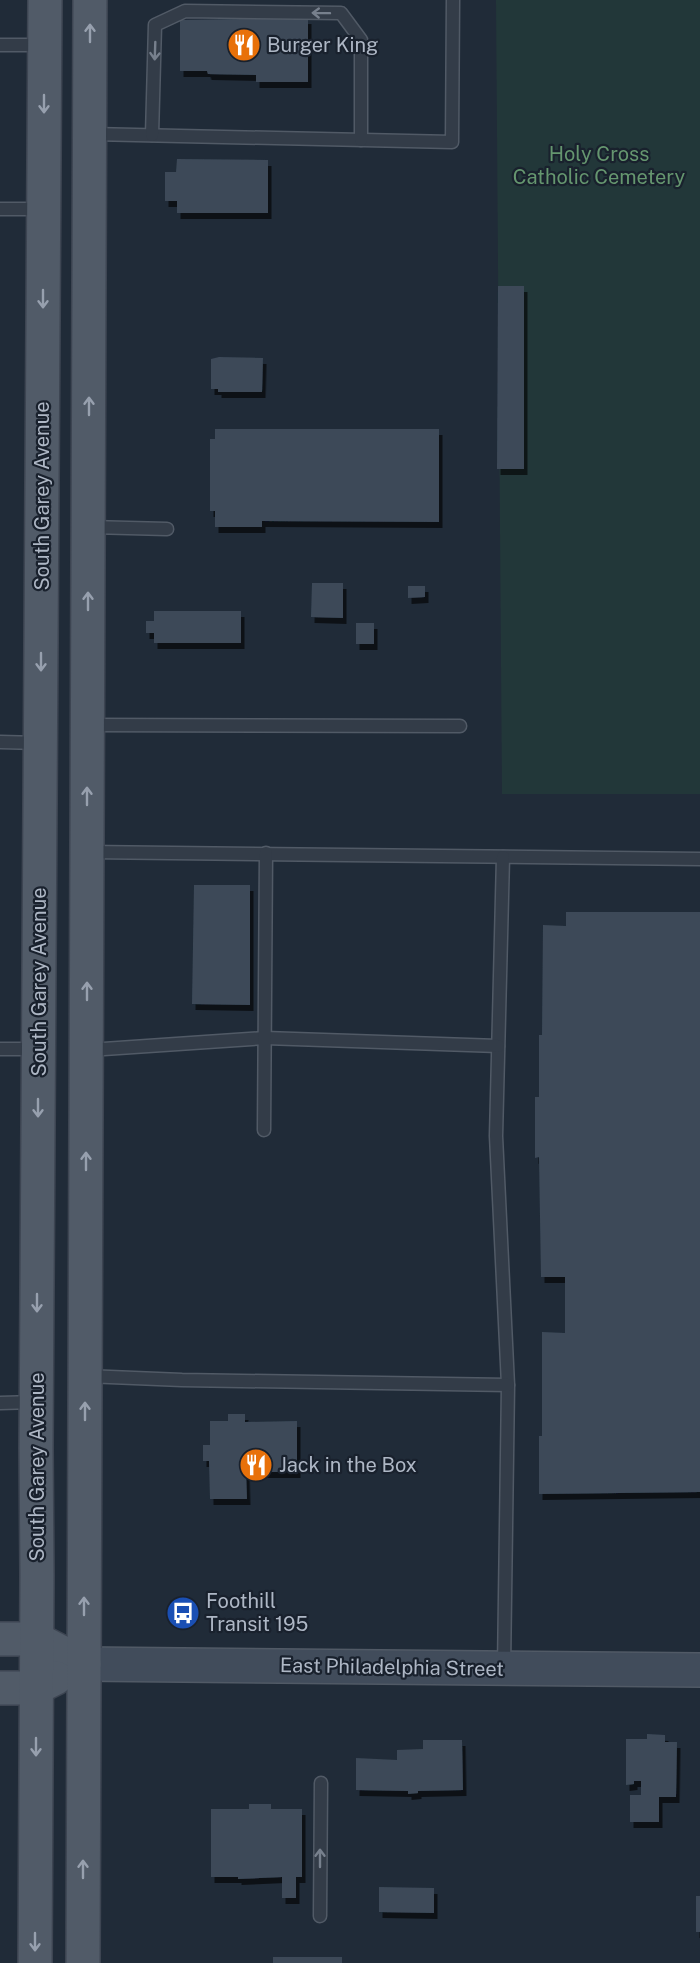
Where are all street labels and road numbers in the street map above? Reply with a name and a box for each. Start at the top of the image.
street label: South Garey Avenue [30,401,54,591]
street label: South Garey Avenue [27,887,51,1077]
street label: South Garey Avenue [25,1372,49,1562]
street label: East Philadelphia Street [280,1653,504,1681]

